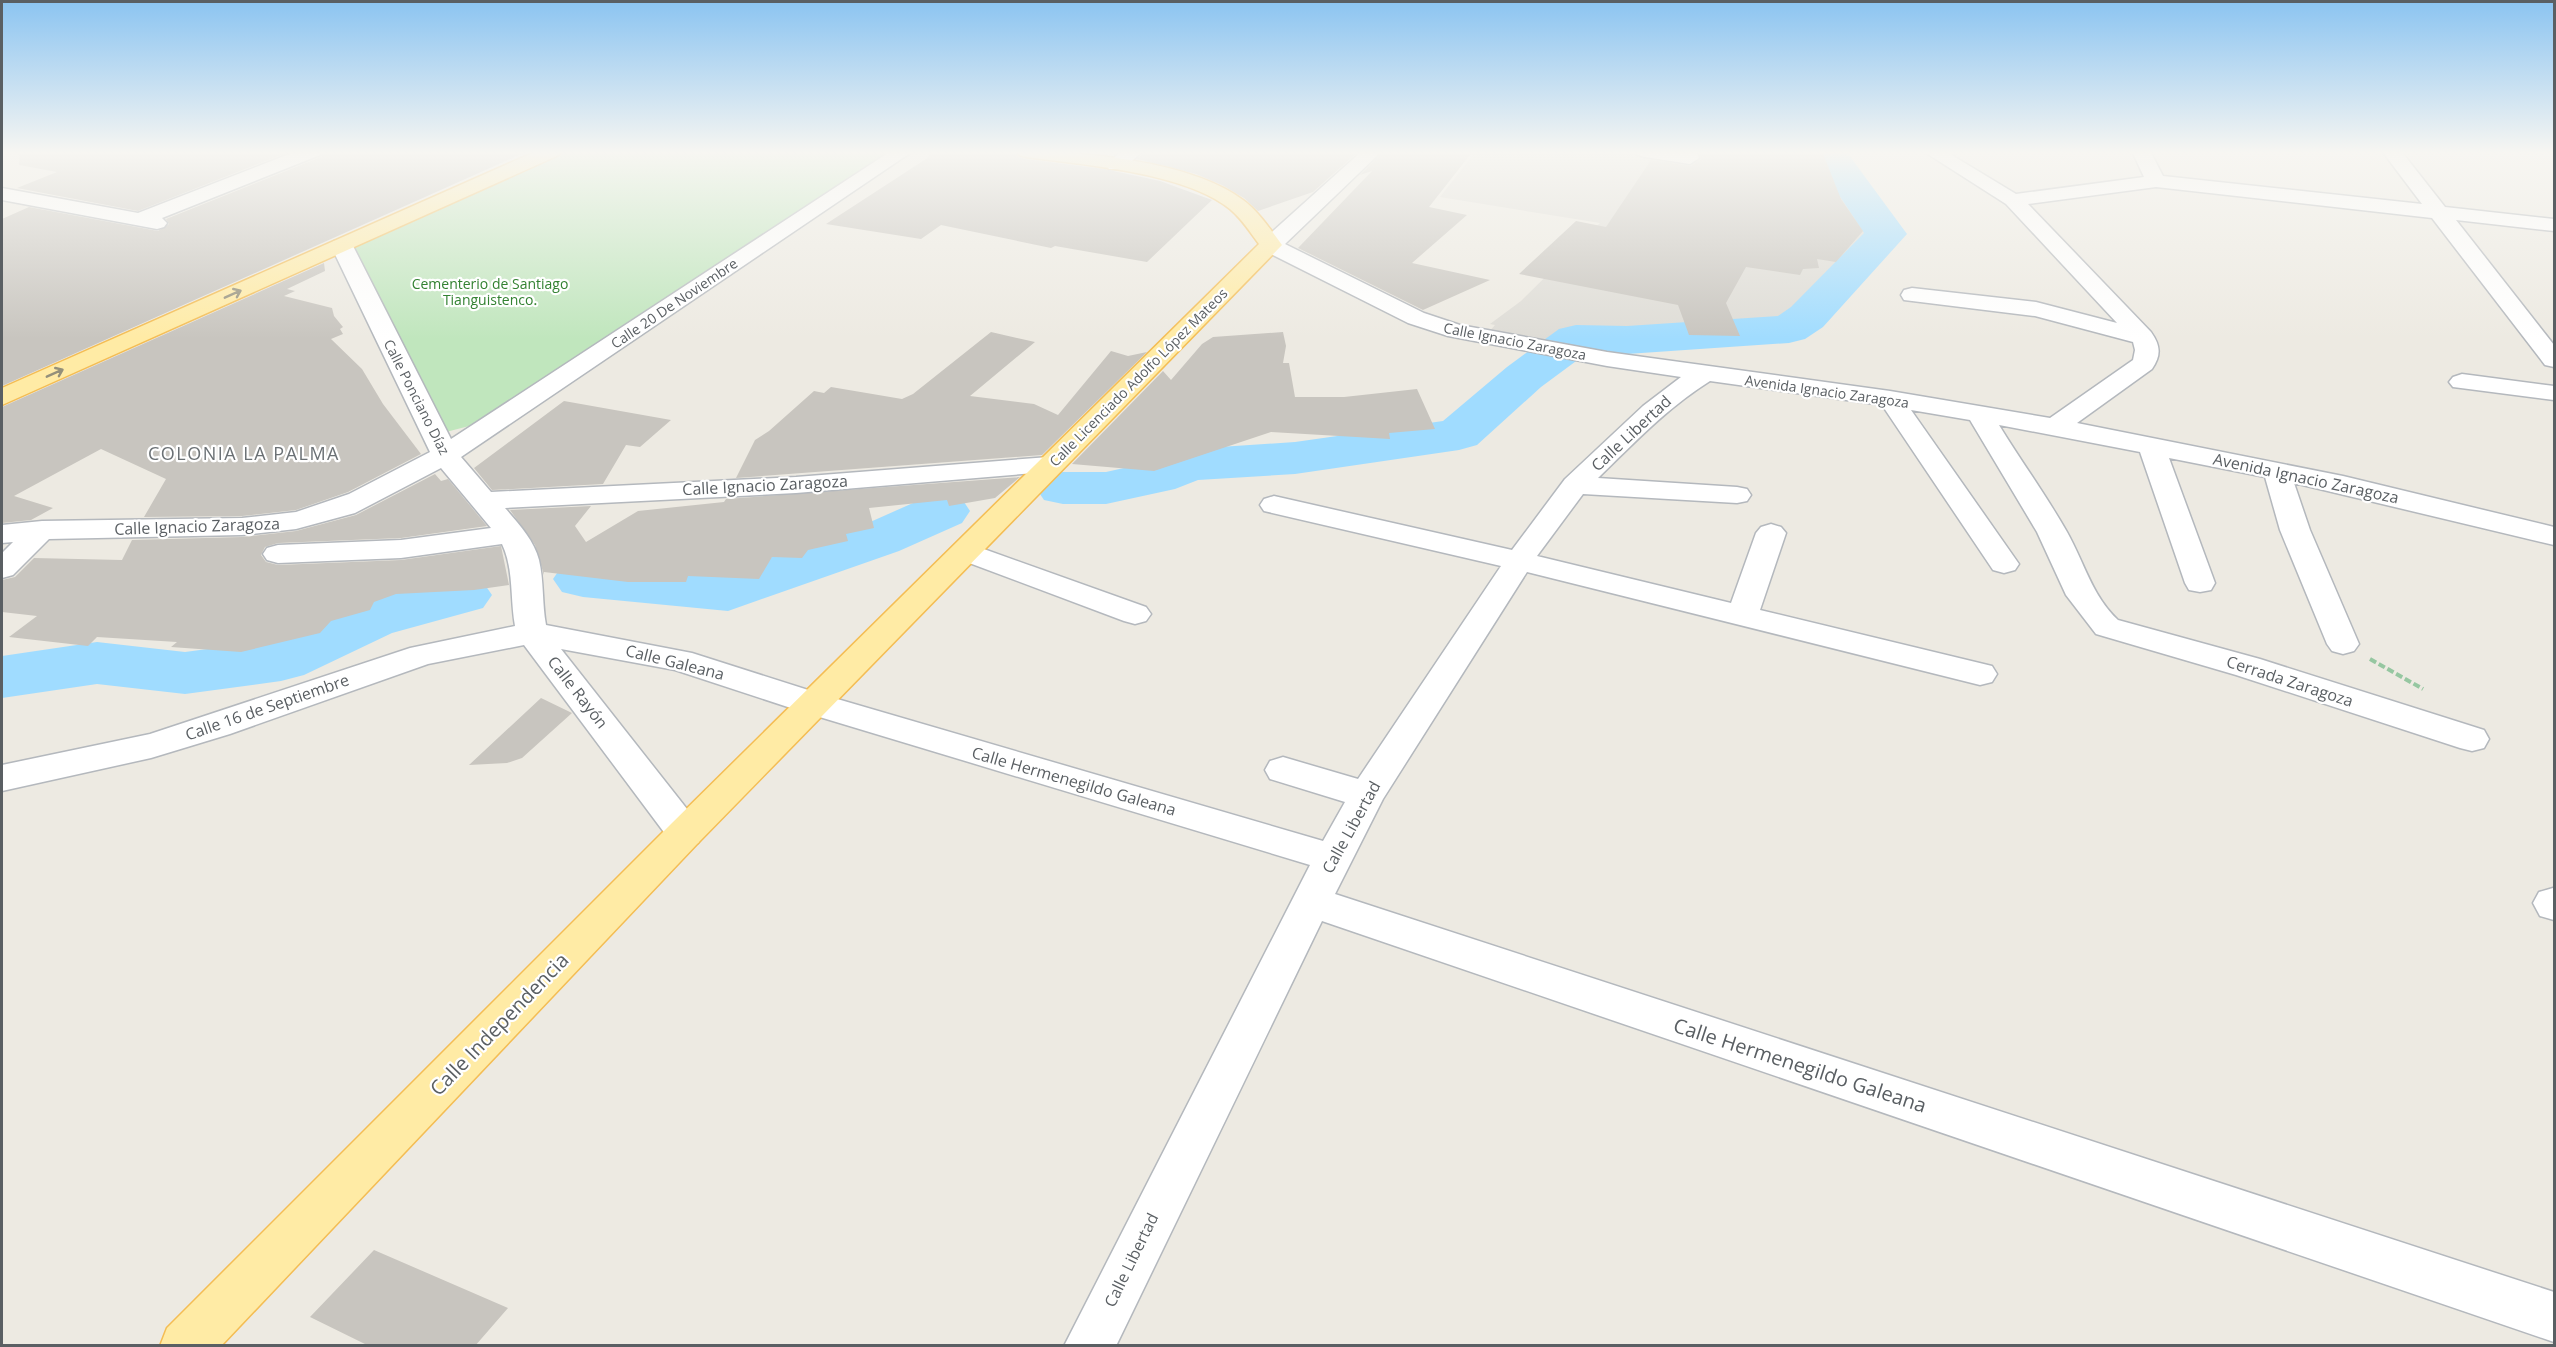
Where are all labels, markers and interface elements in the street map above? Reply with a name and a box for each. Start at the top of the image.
street label: Calle 20 De Noviembre [607,253,741,353]
park label: Cementerio de Santiago Tianguistenco. [412,274,568,309]
street label: Calle Licenciado Adolfo López Mateos [1045,284,1231,470]
one-way arrow [224,288,242,299]
street label: Calle Ignacio Zaragoza [1442,318,1588,364]
street label: Calle Ponciano Díaz [380,336,455,458]
one-way arrow [46,367,64,378]
street label: Avenida Ignacio Zaragoza [1744,370,1910,412]
street label: Calle Libertad [1586,390,1676,476]
district label: COLONIA LA PALMA [148,441,340,465]
street label: Avenida Ignacio Zaragoza [2211,448,2401,508]
street label: Calle Ignacio Zaragoza [682,470,848,500]
street label: Calle Ignacio Zaragoza [114,512,280,540]
street label: Calle Galeana [623,639,727,685]
street label: Cerrada Zaragoza [2224,650,2356,712]
street label: Calle Rayón [543,651,613,733]
street label: Calle 16 de Septiembre [182,669,352,745]
street label: Calle Hermenegildo Galeana [969,741,1179,821]
street label: Calle Libertad [1317,777,1385,877]
street label: Calle Independencia [424,947,574,1101]
street label: Calle Hermenegildo Galeana [1670,1011,1930,1119]
street label: Calle Libertad [1099,1209,1163,1311]

